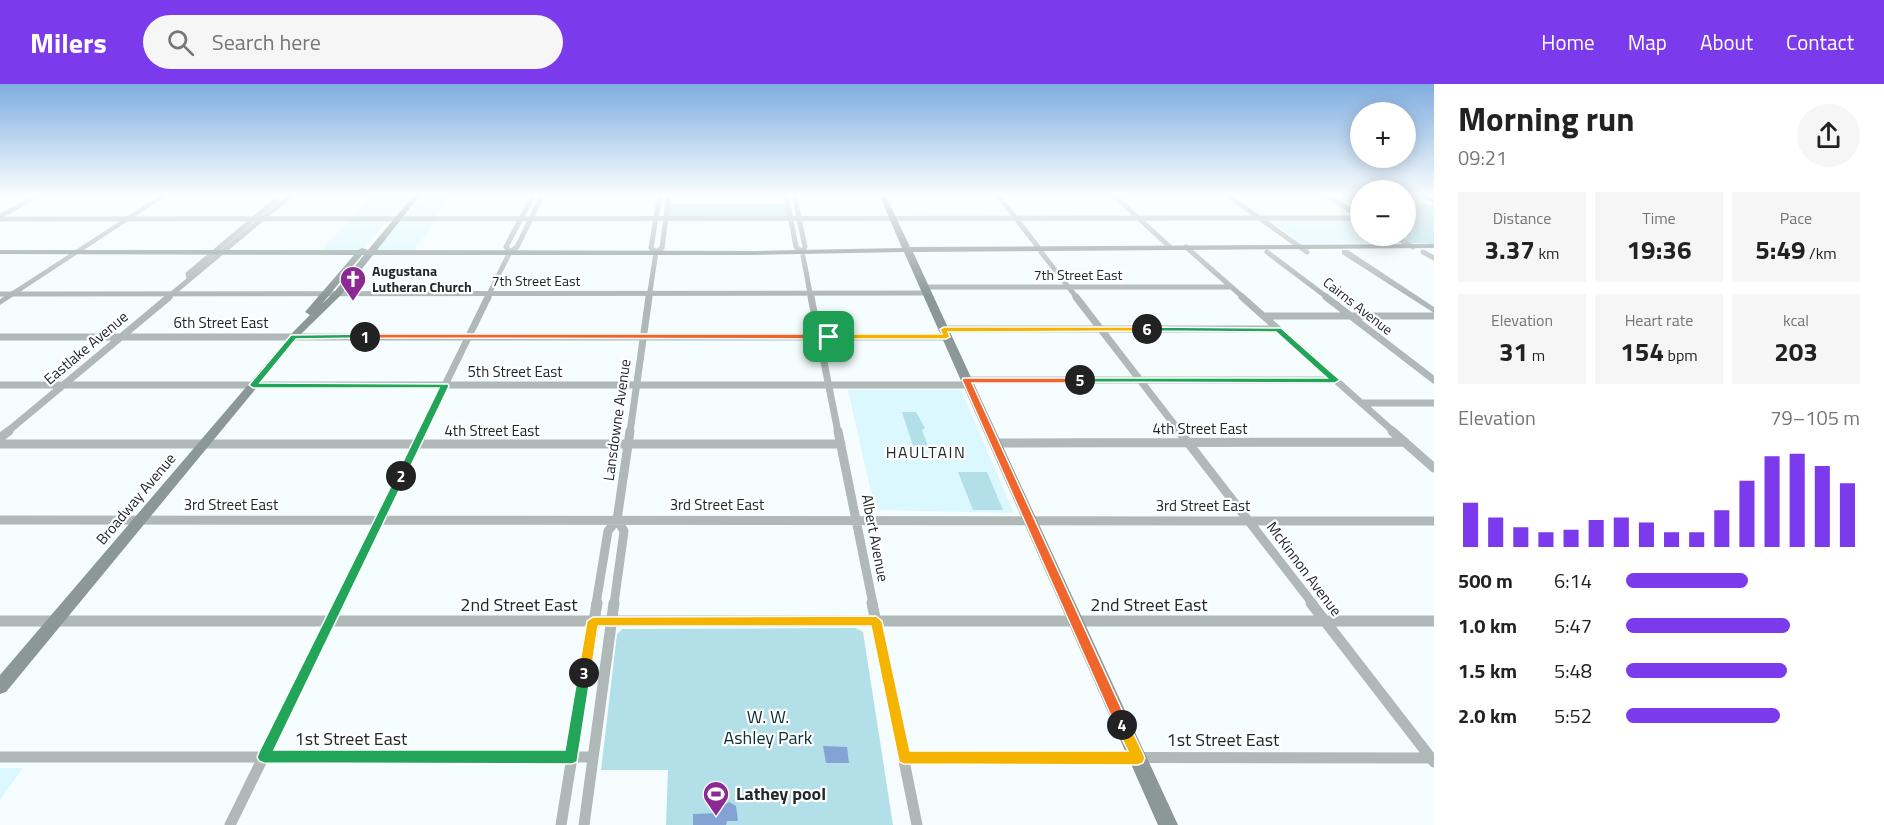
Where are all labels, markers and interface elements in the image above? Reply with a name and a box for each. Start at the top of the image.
search box [143,15,563,69]
text: Milers [30,21,107,64]
text: Search here [212,25,321,59]
icon: search [164,26,197,59]
text: Home [1541,26,1595,58]
text: Map [1628,26,1667,58]
text: About [1700,26,1753,58]
text: Contact [1786,26,1854,58]
text: Morning run [1458,94,1635,144]
map controls [1350,102,1416,246]
button: + [1350,102,1416,168]
button: share [1797,104,1860,167]
text: 09:21 [1458,142,1507,173]
button: − [1350,180,1416,246]
text: Distance [1493,206,1551,230]
text: Time [1642,206,1676,230]
text: Pace [1780,206,1812,230]
text: 3.37 [1485,230,1535,269]
text: 19:36 [1627,230,1691,269]
text: 5:49 [1755,230,1806,269]
text: km [1535,241,1559,265]
text: /km [1806,241,1837,265]
place label: Augustana Lutheran Church [372,260,472,297]
church icon: Augustana Lutheran Church [338,264,368,302]
street label: 7th Street East [1034,264,1122,285]
street label: 7th Street East [492,270,580,291]
street label: Cairns Avenue [1319,272,1398,340]
street label: Eastlake Avenue [39,305,133,390]
text: Elevation [1491,308,1553,332]
text: Heart rate [1625,308,1693,332]
text: kcal [1783,308,1809,332]
street label: 6th Street East [173,311,269,334]
pin [803,311,854,362]
pin: 6 [1132,314,1162,344]
text: 6 [1143,317,1151,341]
icon: arrive [812,320,845,353]
pin: 1 [350,322,380,352]
text: 1 [361,325,369,349]
text: 31 [1499,332,1528,371]
text: 154 [1620,332,1664,371]
text: 203 [1774,332,1818,371]
text: m [1528,343,1545,367]
text: bpm [1664,343,1698,367]
street label: Lansdowne Avenue [597,358,636,482]
street label: 5th Street East [467,360,563,383]
pin: 5 [1065,365,1095,395]
text: 5 [1076,368,1084,392]
text: Elevation [1458,402,1536,433]
text: 79–105 m [1770,402,1860,433]
street label: 4th Street East [1152,417,1248,440]
street label: 4th Street East [444,419,540,442]
district label: HAULTAIN [886,440,966,464]
street label: Broadway Avenue [90,448,181,550]
pin: 2 [386,461,416,491]
text: 2 [397,464,405,488]
street label: Albert Avenue [856,492,895,584]
street label: 3rd Street East [184,493,279,516]
street label: 3rd Street East [670,493,765,516]
street label: 3rd Street East [1156,494,1251,517]
street label: McKinnon Avenue [1261,517,1348,621]
text: 500 m [1458,565,1513,596]
text: 6:14 [1554,565,1592,596]
street label: 2nd Street East [460,591,578,618]
street label: 2nd Street East [1090,591,1208,618]
text: 1.0 km [1458,610,1517,641]
text: 5:47 [1554,610,1592,641]
text: 1.5 km [1458,655,1517,686]
text: 5:48 [1554,655,1592,686]
pin: 3 [569,658,599,688]
text: 3 [580,661,588,685]
text: 2.0 km [1458,700,1517,731]
text: 5:52 [1554,700,1592,731]
park label: W. W. Ashley Park [724,703,813,751]
pin: 4 [1107,710,1137,740]
text: 4 [1118,713,1126,737]
street label: 1st Street East [295,725,408,752]
street label: 1st Street East [1167,726,1280,753]
sports icon: Lathey pool [701,779,731,817]
place label: Lathey pool [736,780,826,807]

